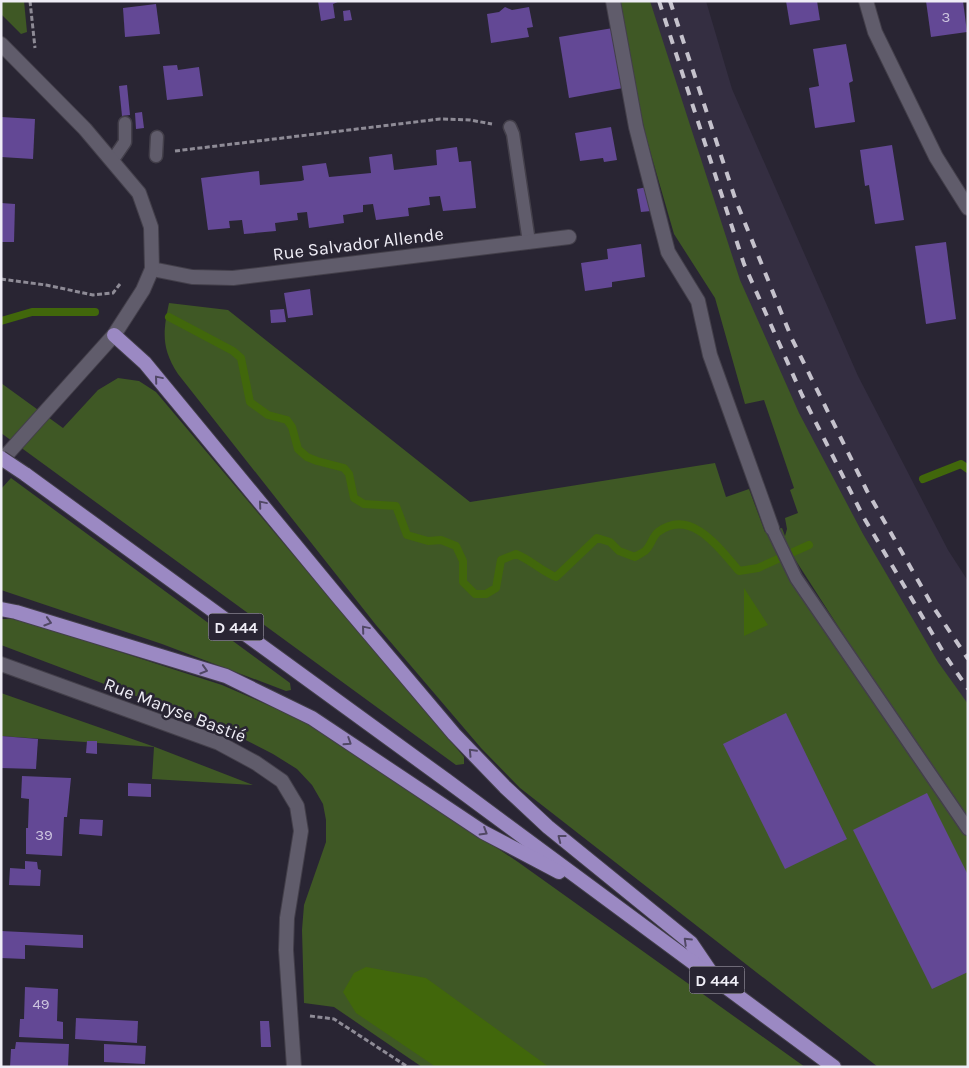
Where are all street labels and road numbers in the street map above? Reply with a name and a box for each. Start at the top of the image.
street label: Rue Salvador Allende [271,223,445,265]
road number: D 444 [208,614,264,640]
street label: Rue Maryse Bastié [101,673,249,747]
road number: D 444 [690,966,744,994]

